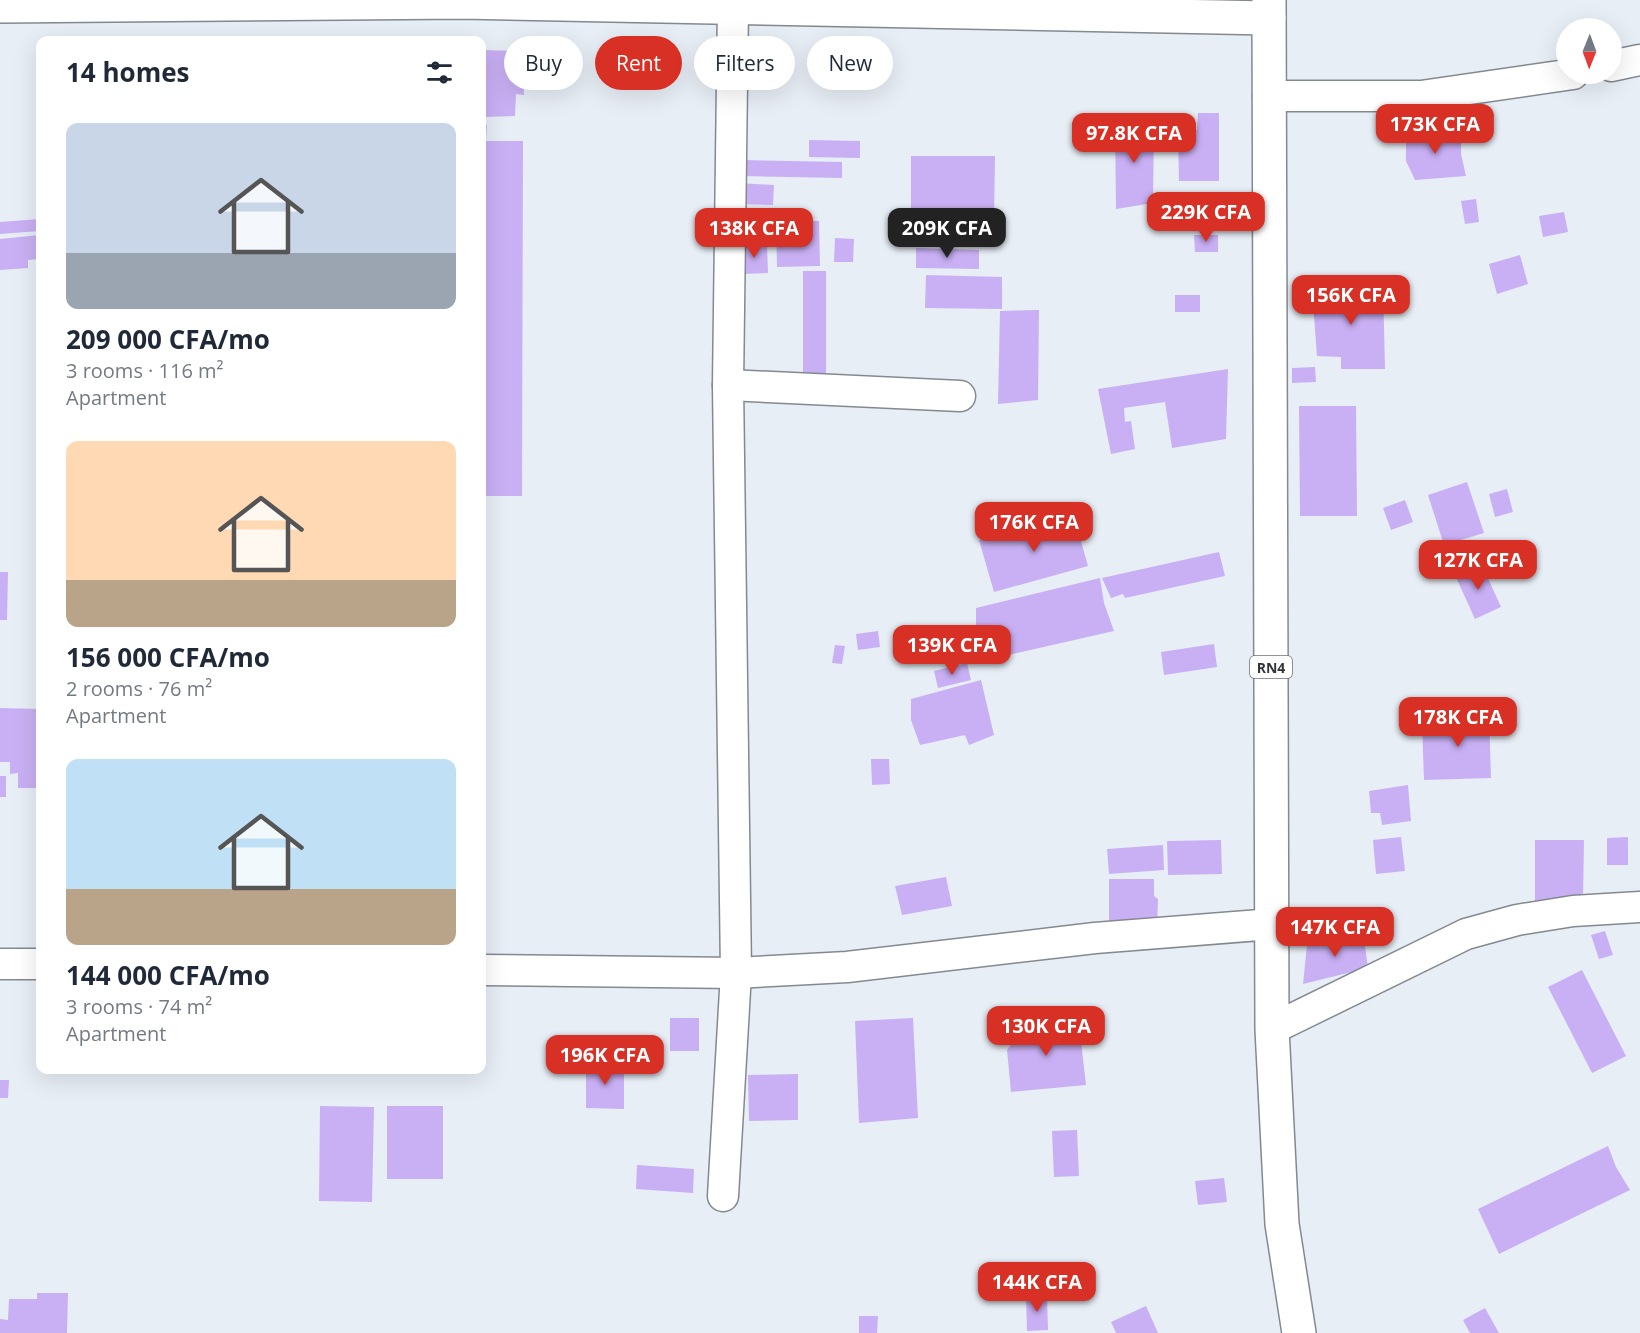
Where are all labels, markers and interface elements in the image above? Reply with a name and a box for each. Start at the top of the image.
north arrow [1556,18,1622,84]
map controls [1556,18,1622,84]
chip: Buy [504,36,583,90]
chip: Rent [595,36,682,90]
chip: Filters [694,36,795,90]
chip: New [807,36,893,90]
text: 14 homes [66,54,190,90]
icon: filters [423,56,456,89]
pin: 173K CFA [1373,104,1497,155]
text: 173K CFA [1390,110,1480,137]
pin: 97.8K CFA [1065,113,1203,164]
text: 97.8K CFA [1086,119,1182,146]
icon: home [207,162,315,270]
pin: 229K CFA [1144,192,1268,243]
text: 229K CFA [1161,198,1251,225]
pin: 138K CFA [692,208,816,259]
pin: 209K CFA [885,208,1009,259]
text: 138K CFA [709,214,799,241]
text: 209K CFA [902,214,992,241]
pin: 156K CFA [1289,275,1413,326]
text: 156K CFA [1306,281,1396,308]
text: 209 000 CFA/mo [66,321,270,357]
text: 3 rooms · 116 m² [66,357,224,384]
text: Apartment [66,384,166,411]
icon: home [207,480,315,588]
pin: 176K CFA [972,502,1096,553]
text: 176K CFA [989,508,1079,535]
pin: 127K CFA [1416,540,1540,591]
text: 127K CFA [1433,546,1523,573]
pin: 139K CFA [890,625,1014,676]
text: 139K CFA [907,631,997,658]
text: 156 000 CFA/mo [66,639,270,675]
road number: RN4 [1250,656,1292,678]
text: 2 rooms · 76 m² [66,675,212,702]
pin: 178K CFA [1396,697,1520,748]
text: Apartment [66,702,166,729]
text: 178K CFA [1413,703,1503,730]
icon: home [207,798,315,906]
pin: 147K CFA [1273,907,1397,958]
text: 147K CFA [1290,913,1380,940]
text: 144 000 CFA/mo [66,957,270,993]
text: 3 rooms · 74 m² [66,993,212,1020]
pin: 130K CFA [984,1006,1108,1057]
text: 130K CFA [1001,1012,1091,1039]
text: Apartment [66,1020,166,1047]
pin: 196K CFA [543,1035,667,1086]
text: 196K CFA [560,1041,650,1068]
pin: 144K CFA [975,1262,1099,1313]
text: 144K CFA [992,1268,1082,1295]

